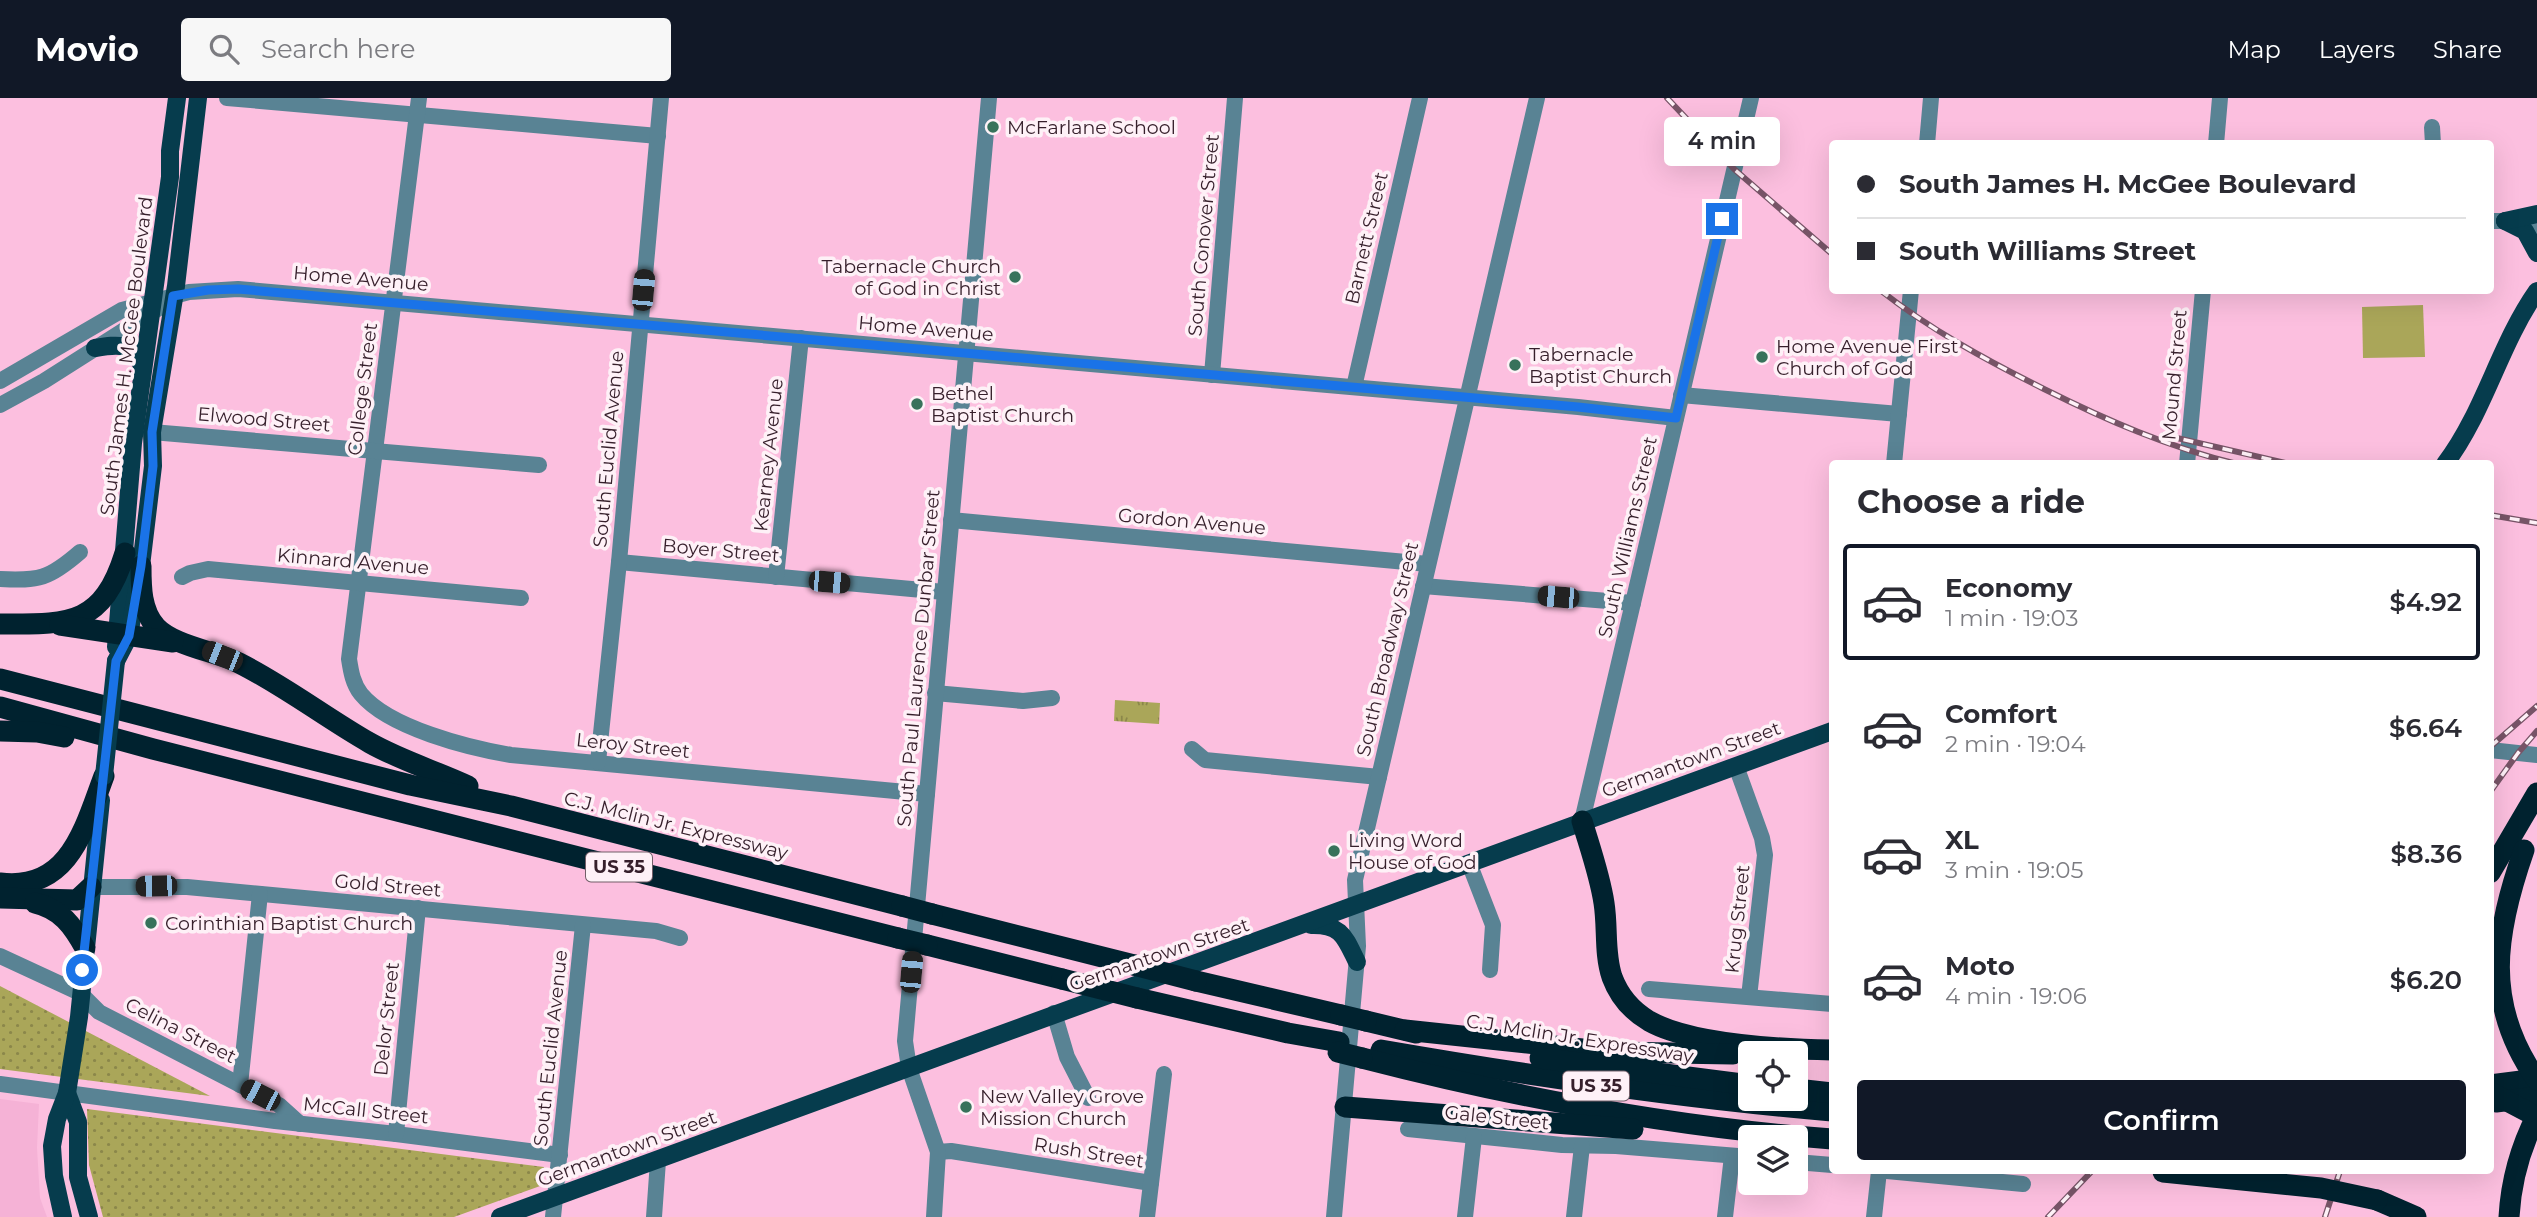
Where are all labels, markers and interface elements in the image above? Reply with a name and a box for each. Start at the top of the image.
search box [181,18,671,81]
text: Movio [35,29,139,69]
icon: search [205,30,243,68]
text: Search here [261,33,416,65]
text: Map [2227,35,2281,64]
text: Layers [2319,35,2395,64]
text: Share [2433,35,2502,64]
place label: McFarlane School [1007,116,1176,139]
callout: 4 min [1664,117,1780,166]
marker: McFarlane School [985,119,1001,135]
text: 4 min [1688,127,1756,155]
street label: South Conover Street [1183,133,1224,337]
text: South James H. McGee Boulevard [1899,168,2356,200]
street label: Barnett Street [1340,170,1393,306]
street label: South James H. McGee Boulevard [96,195,157,517]
route end [1706,203,1738,235]
text: South Williams Street [1899,235,2196,267]
place label: Tabernacle Church of God in Christ [822,255,1001,300]
street label: Home Avenue [292,261,430,296]
car [631,268,656,312]
marker: Tabernacle Church of God in Christ [1007,269,1023,285]
street label: Mound Street [2157,309,2192,441]
street label: Home Avenue [857,311,995,346]
street label: College Street [343,321,382,457]
place label: Home Avenue First Church of God [1776,335,1959,380]
place label: Tabernacle Baptist Church [1529,343,1672,388]
marker: Home Avenue First Church of God [1754,349,1770,365]
street label: South Euclid Avenue [588,350,629,548]
marker: Tabernacle Baptist Church [1507,357,1523,373]
street label: Kearney Avenue [749,377,788,533]
place label: Bethel Baptist Church [931,382,1074,427]
marker: Bethel Baptist Church [909,396,925,412]
street label: Elwood Street [197,402,332,437]
street label: South Williams Street [1593,434,1662,640]
text: Choose a ride [1857,482,2085,521]
street label: South Paul Laurence Dunbar Street [892,488,945,828]
street label: Gordon Avenue [1117,504,1267,539]
street label: Boyer Street [661,534,781,567]
street label: South Broadway Street [1352,539,1423,759]
street label: Kinnard Avenue [276,543,430,580]
car [808,570,851,594]
icon: car [1861,571,1924,634]
text: Economy [1945,572,2072,604]
car [1537,585,1580,609]
text: $4.92 [2389,586,2462,618]
text: 1 min · 19:03 [1945,604,2078,632]
car [199,638,246,674]
icon: car [1861,697,1924,760]
text: Comfort [1945,698,2057,730]
text: $6.64 [2389,712,2462,744]
street label: Germantown Street [1599,716,1784,803]
street label: Leroy Street [575,728,691,763]
text: 2 min · 19:04 [1945,730,2086,758]
street label: C.J. Mclin Jr. Expressway [561,787,791,865]
icon: car [1861,823,1924,886]
text: XL [1945,824,1979,856]
place label: Living Word House of God [1348,829,1477,874]
text: $8.36 [2390,838,2462,870]
marker: Living Word House of God [1326,843,1342,859]
road number: US 35 [586,852,652,882]
text: 3 min · 19:05 [1945,856,2083,884]
street label: Krug Street [1720,863,1755,975]
street label: Gold Street [334,869,443,902]
car [135,875,178,897]
place label: Corinthian Baptist Church [165,912,413,935]
street label: Germantown Street [1066,913,1252,996]
marker: Corinthian Baptist Church [143,915,159,931]
street label: South Euclid Avenue [529,949,572,1148]
icon: car [1861,949,1924,1012]
car [899,950,924,994]
text: Moto [1945,950,2015,982]
route start [66,954,98,986]
street label: Delor Street [369,961,404,1077]
text: $6.20 [2390,964,2462,996]
text: 4 min · 19:06 [1945,982,2087,1010]
street label: Celina Street [122,993,240,1068]
street label: C.J. Mclin Jr. Expressway [1465,1009,1696,1068]
map controls [1738,1041,1808,1195]
button: locate [1738,1041,1808,1111]
road number: US 35 [1563,1071,1629,1100]
car [237,1076,284,1114]
button: Confirm [1857,1080,2466,1160]
place label: New Valley Grove Mission Church [980,1085,1144,1130]
street label: McCall Street [302,1092,430,1129]
marker: New Valley Grove Mission Church [958,1099,974,1115]
street label: Gale Street [1444,1101,1551,1134]
street label: Germantown Street [535,1105,720,1192]
button: layers [1738,1125,1808,1195]
street label: Rush Street [1032,1132,1146,1173]

